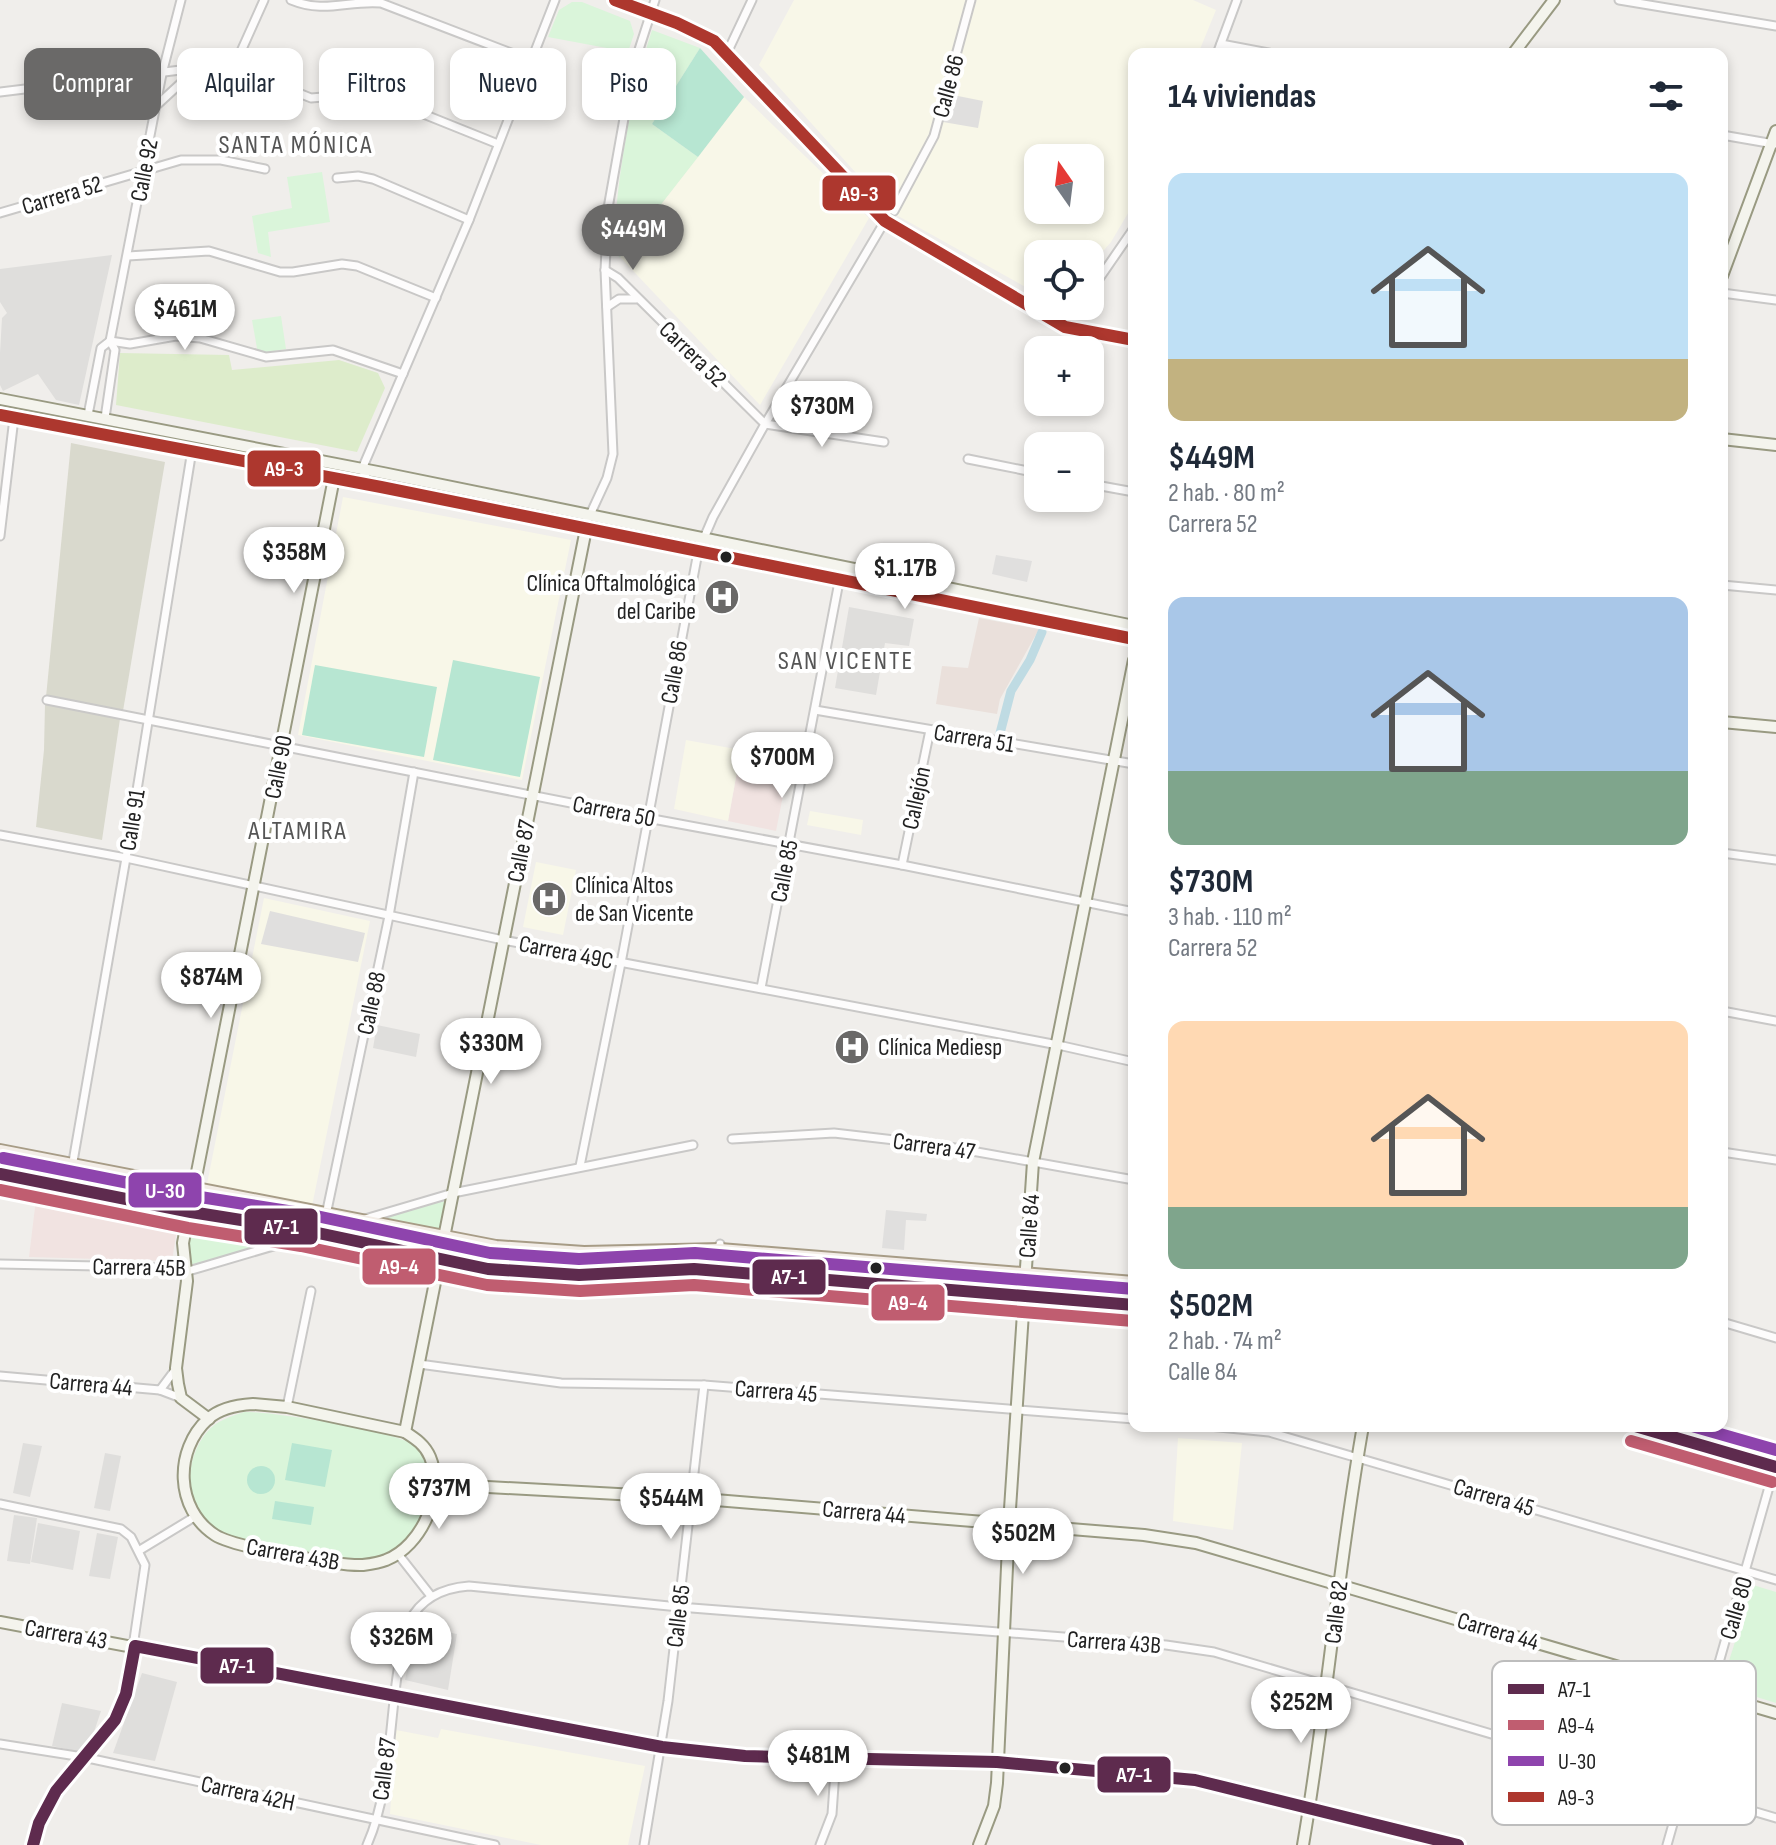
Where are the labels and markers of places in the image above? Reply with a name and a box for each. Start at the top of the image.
pin: $449M [577,204,689,272]
pin: $461M [129,284,241,352]
pin: $730M [766,381,878,449]
pin: $358M [238,527,350,595]
pin: $1.17B [840,543,970,611]
unlabelled marker [718,549,734,565]
place label: Clínica Oftalmológica del Caribe [526,569,696,626]
hospital icon: Clínica Oftalmológica del Caribe [703,578,741,616]
pin: $700M [726,732,838,800]
place label: Clínica Altos de San Vicente [575,871,694,928]
hospital icon: Clínica Altos de San Vicente [530,880,568,918]
pin: $874M [155,952,267,1020]
pin: $330M [435,1018,547,1086]
hospital icon: Clínica Mediesp [833,1028,871,1066]
place label: Clínica Mediesp [878,1033,1002,1062]
unlabelled marker [868,1260,884,1276]
pin: $737M [383,1463,495,1531]
pin: $544M [615,1473,727,1541]
pin: $502M [967,1508,1079,1576]
pin: $326M [345,1612,457,1680]
pin: $252M [1245,1677,1357,1745]
pin: $481M [762,1730,874,1798]
unlabelled marker [1057,1760,1073,1776]

